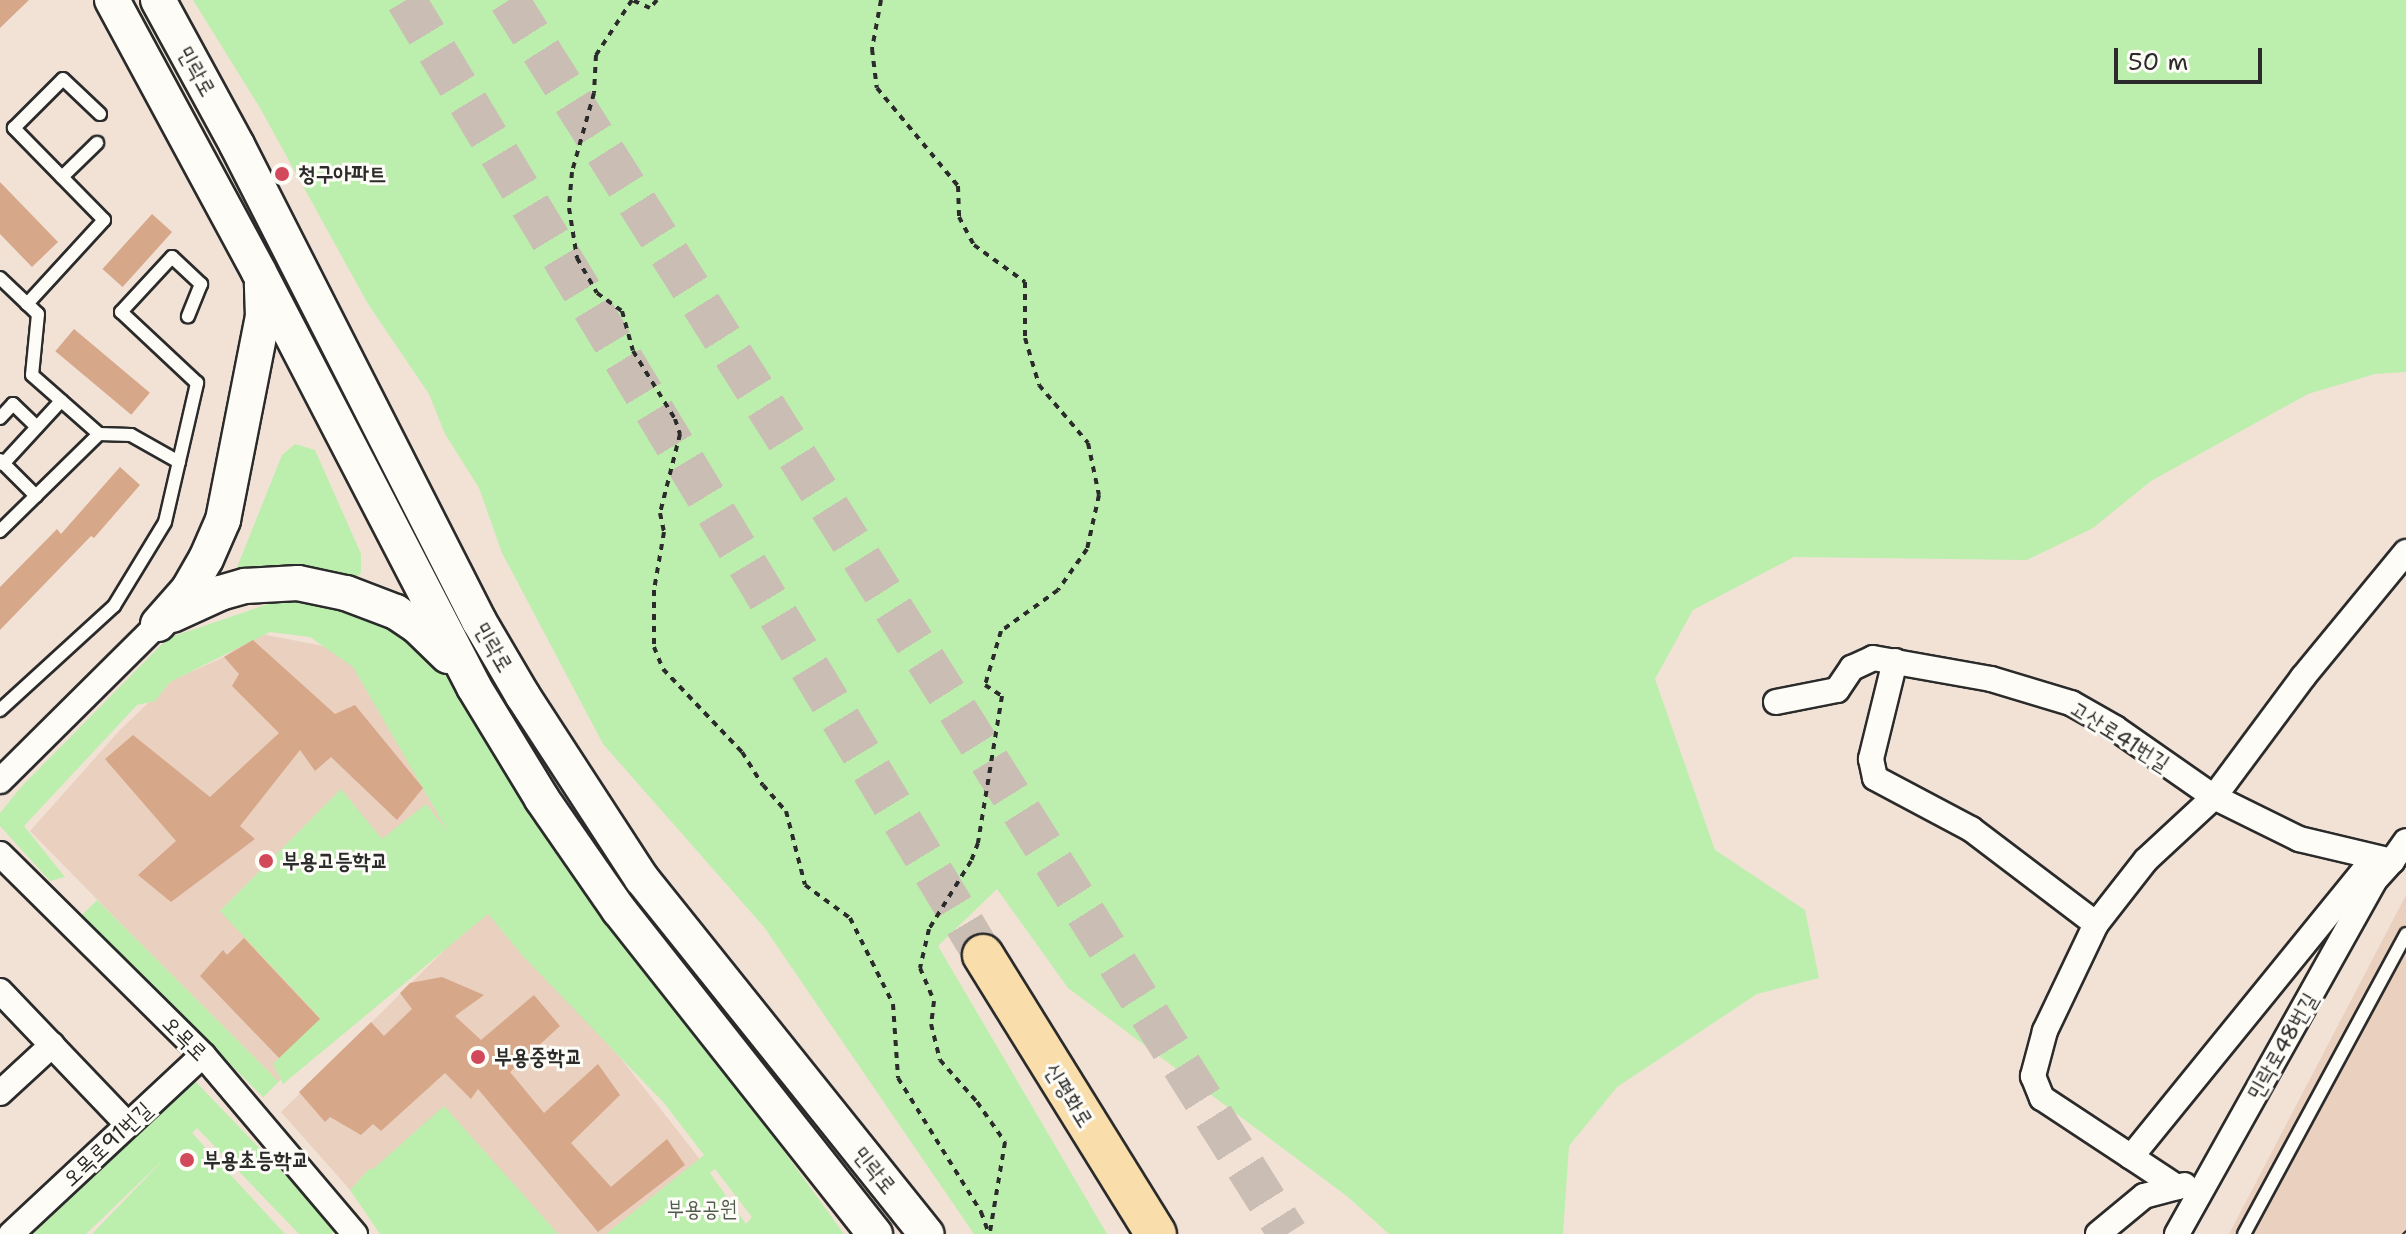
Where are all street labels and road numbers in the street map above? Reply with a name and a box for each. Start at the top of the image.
street label: 민락로 [173,41,221,101]
street label: 민락로 [469,617,519,677]
street label: 고산로41번길 [2066,695,2174,777]
street label: 민락로48번길 [2241,988,2323,1104]
street label: 오목로 [157,1010,213,1066]
street label: 신평화로 [1039,1058,1099,1132]
street label: 오목로91번길 [57,1096,157,1192]
street label: 민락로 [848,1141,902,1199]

